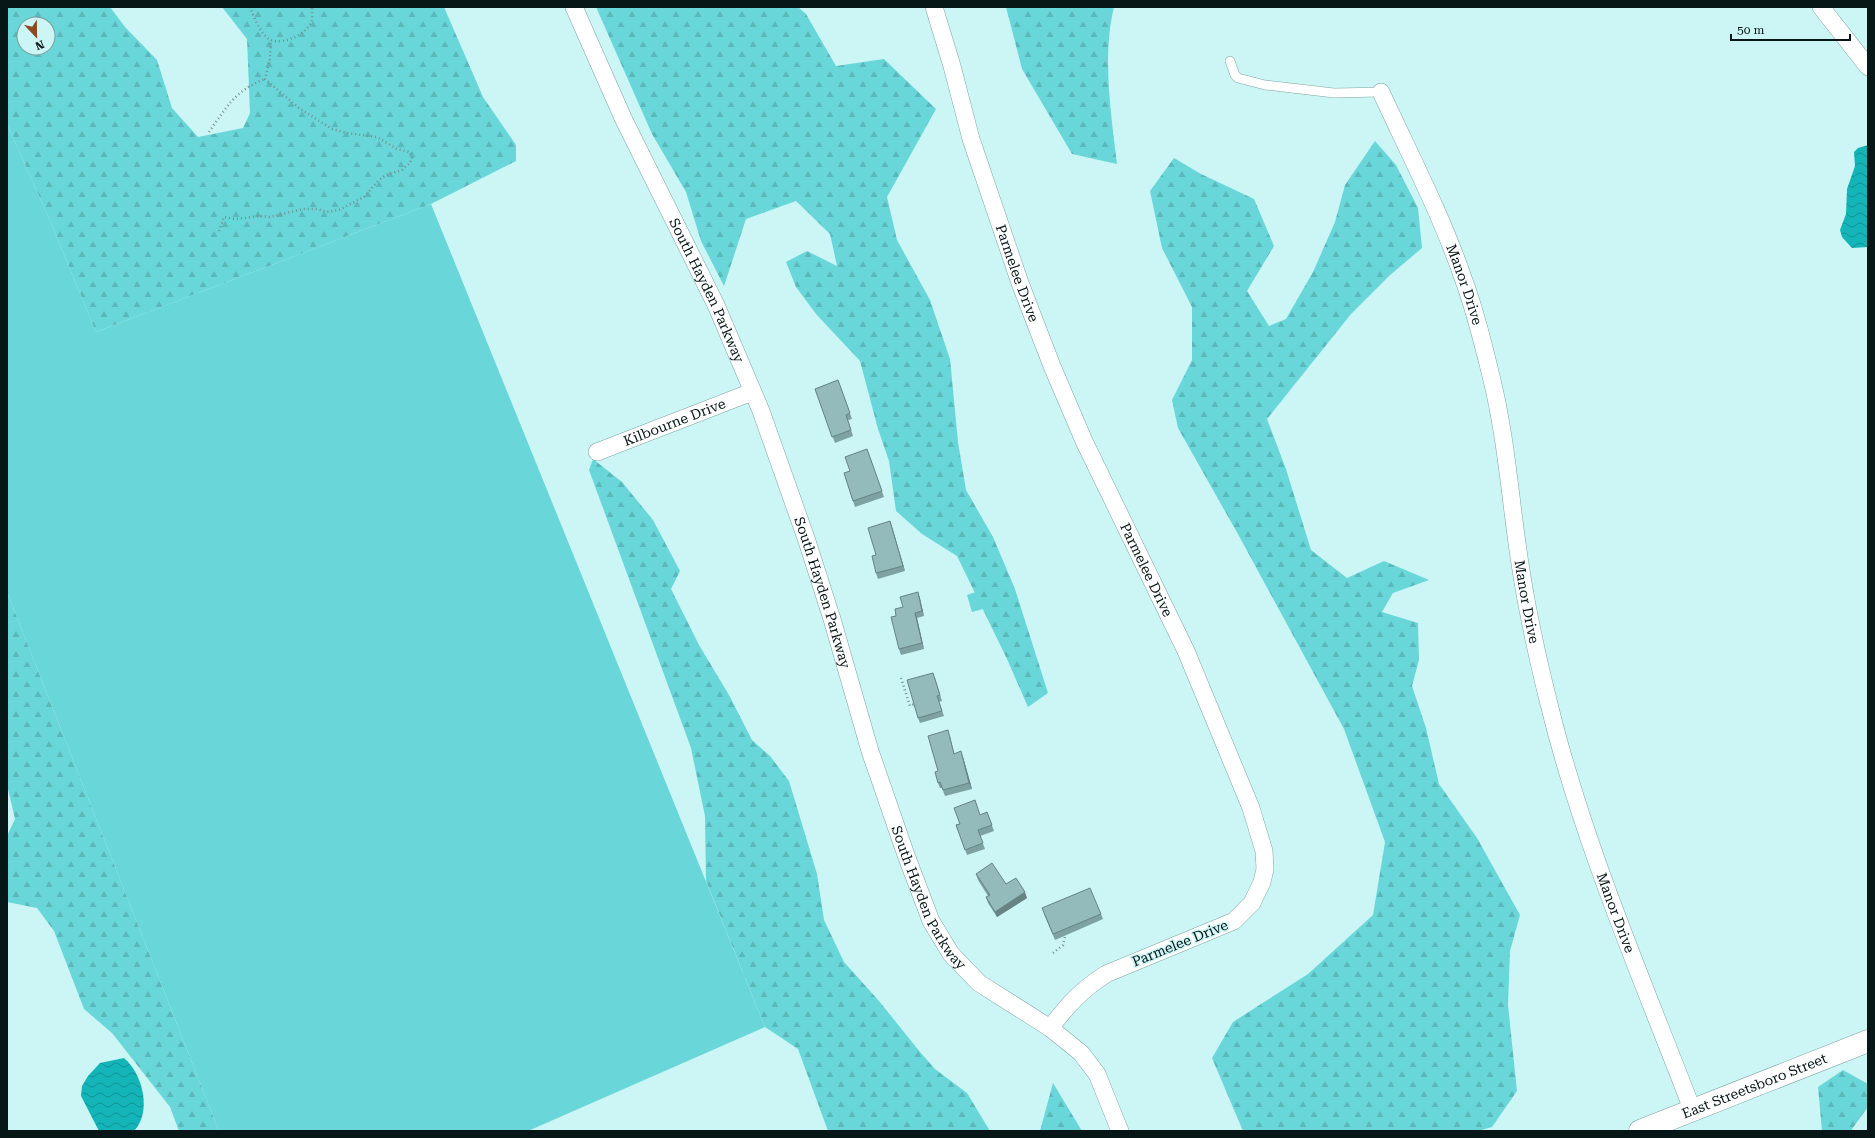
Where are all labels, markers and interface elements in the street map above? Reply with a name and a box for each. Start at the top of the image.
north arrow [16,16,56,56]
scale bar [1731,16,1850,42]
text: 50 m [1737,23,1764,37]
text: N [33,37,46,53]
street label: South Hayden Parkway [666,215,748,366]
street label: Parmelee Drive [993,222,1042,324]
street label: Manor Drive [1443,242,1486,327]
street label: Kilbourne Drive [621,395,728,449]
street label: South Hayden Parkway [791,515,854,671]
street label: Parmelee Drive [1117,520,1176,620]
street label: Manor Drive [1512,559,1543,645]
street label: South Hayden Parkway [888,824,970,973]
street label: Manor Drive [1594,871,1638,955]
street label: Parmelee Drive [1130,916,1231,970]
street label: East Streetsboro Street [1680,1050,1829,1122]

